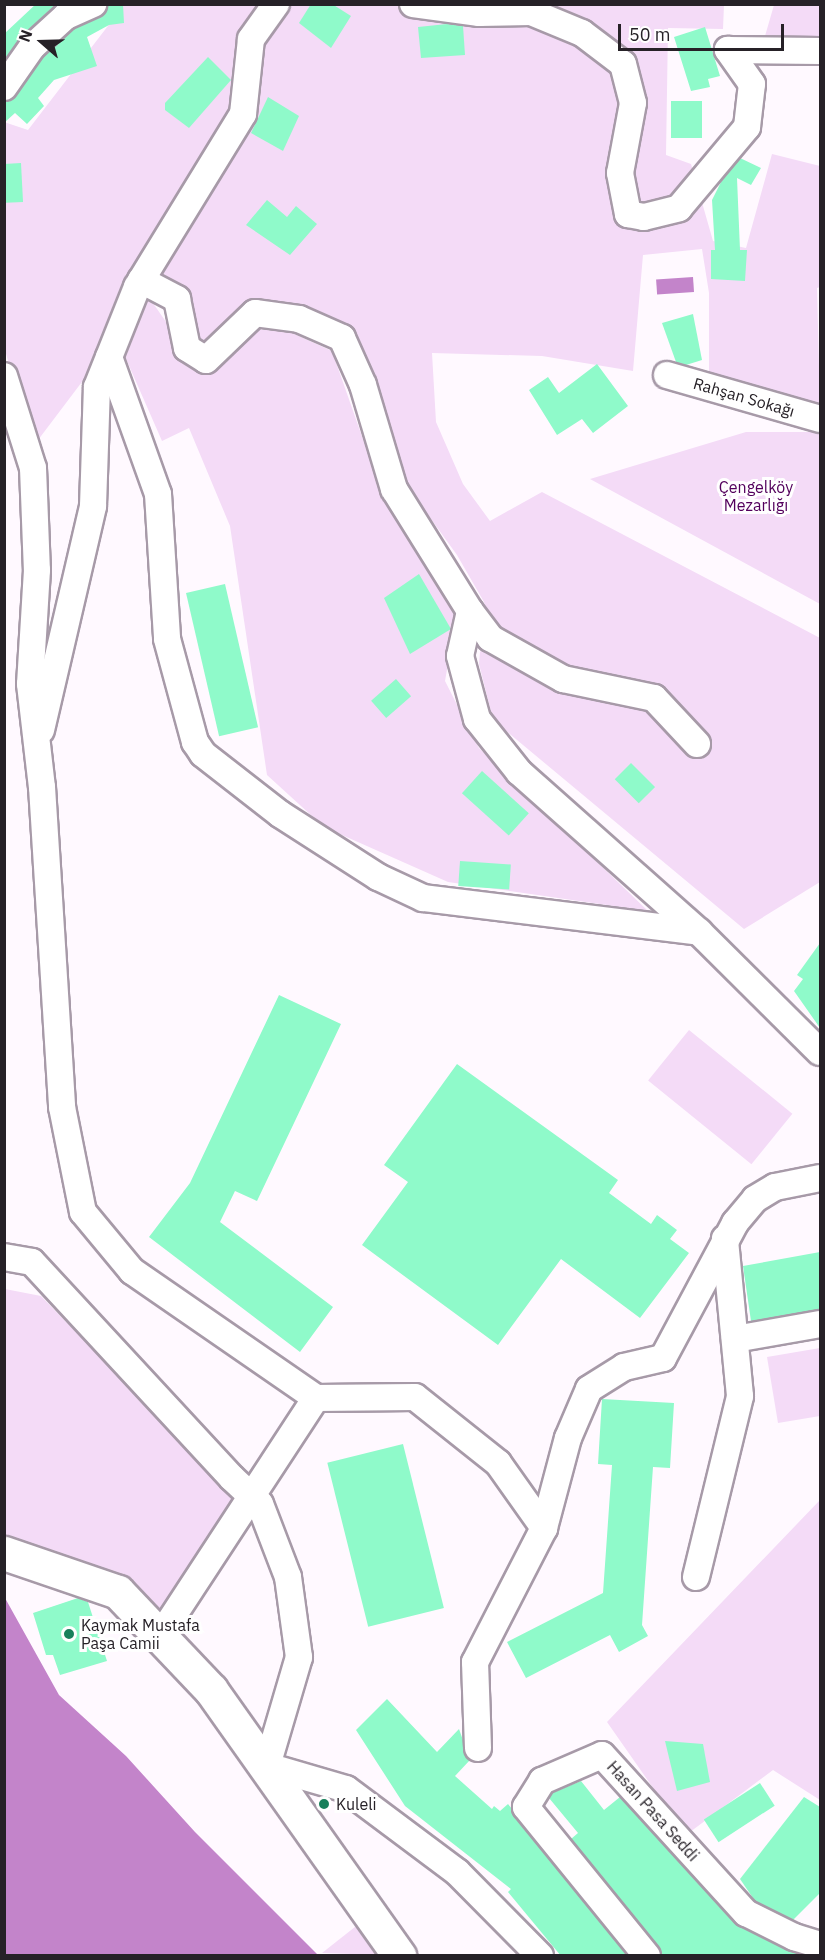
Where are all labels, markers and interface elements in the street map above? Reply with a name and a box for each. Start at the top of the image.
north arrow [12,12,72,72]
scale bar [621,12,788,50]
text: 50 m [629,23,671,46]
text: N [14,27,36,45]
street label: Rahşan Sokağı [691,373,797,421]
park label: Çengelköy Mezarlığı [719,477,793,515]
place label: Kaymak Mustafa Paşa Camii [81,1615,200,1653]
marker: Kaymak Mustafa Paşa Camii [62,1627,76,1641]
street label: Hasan Pasa Seddi [603,1757,703,1865]
place label: Kuleli [336,1794,377,1814]
marker: Kuleli [317,1797,331,1811]

